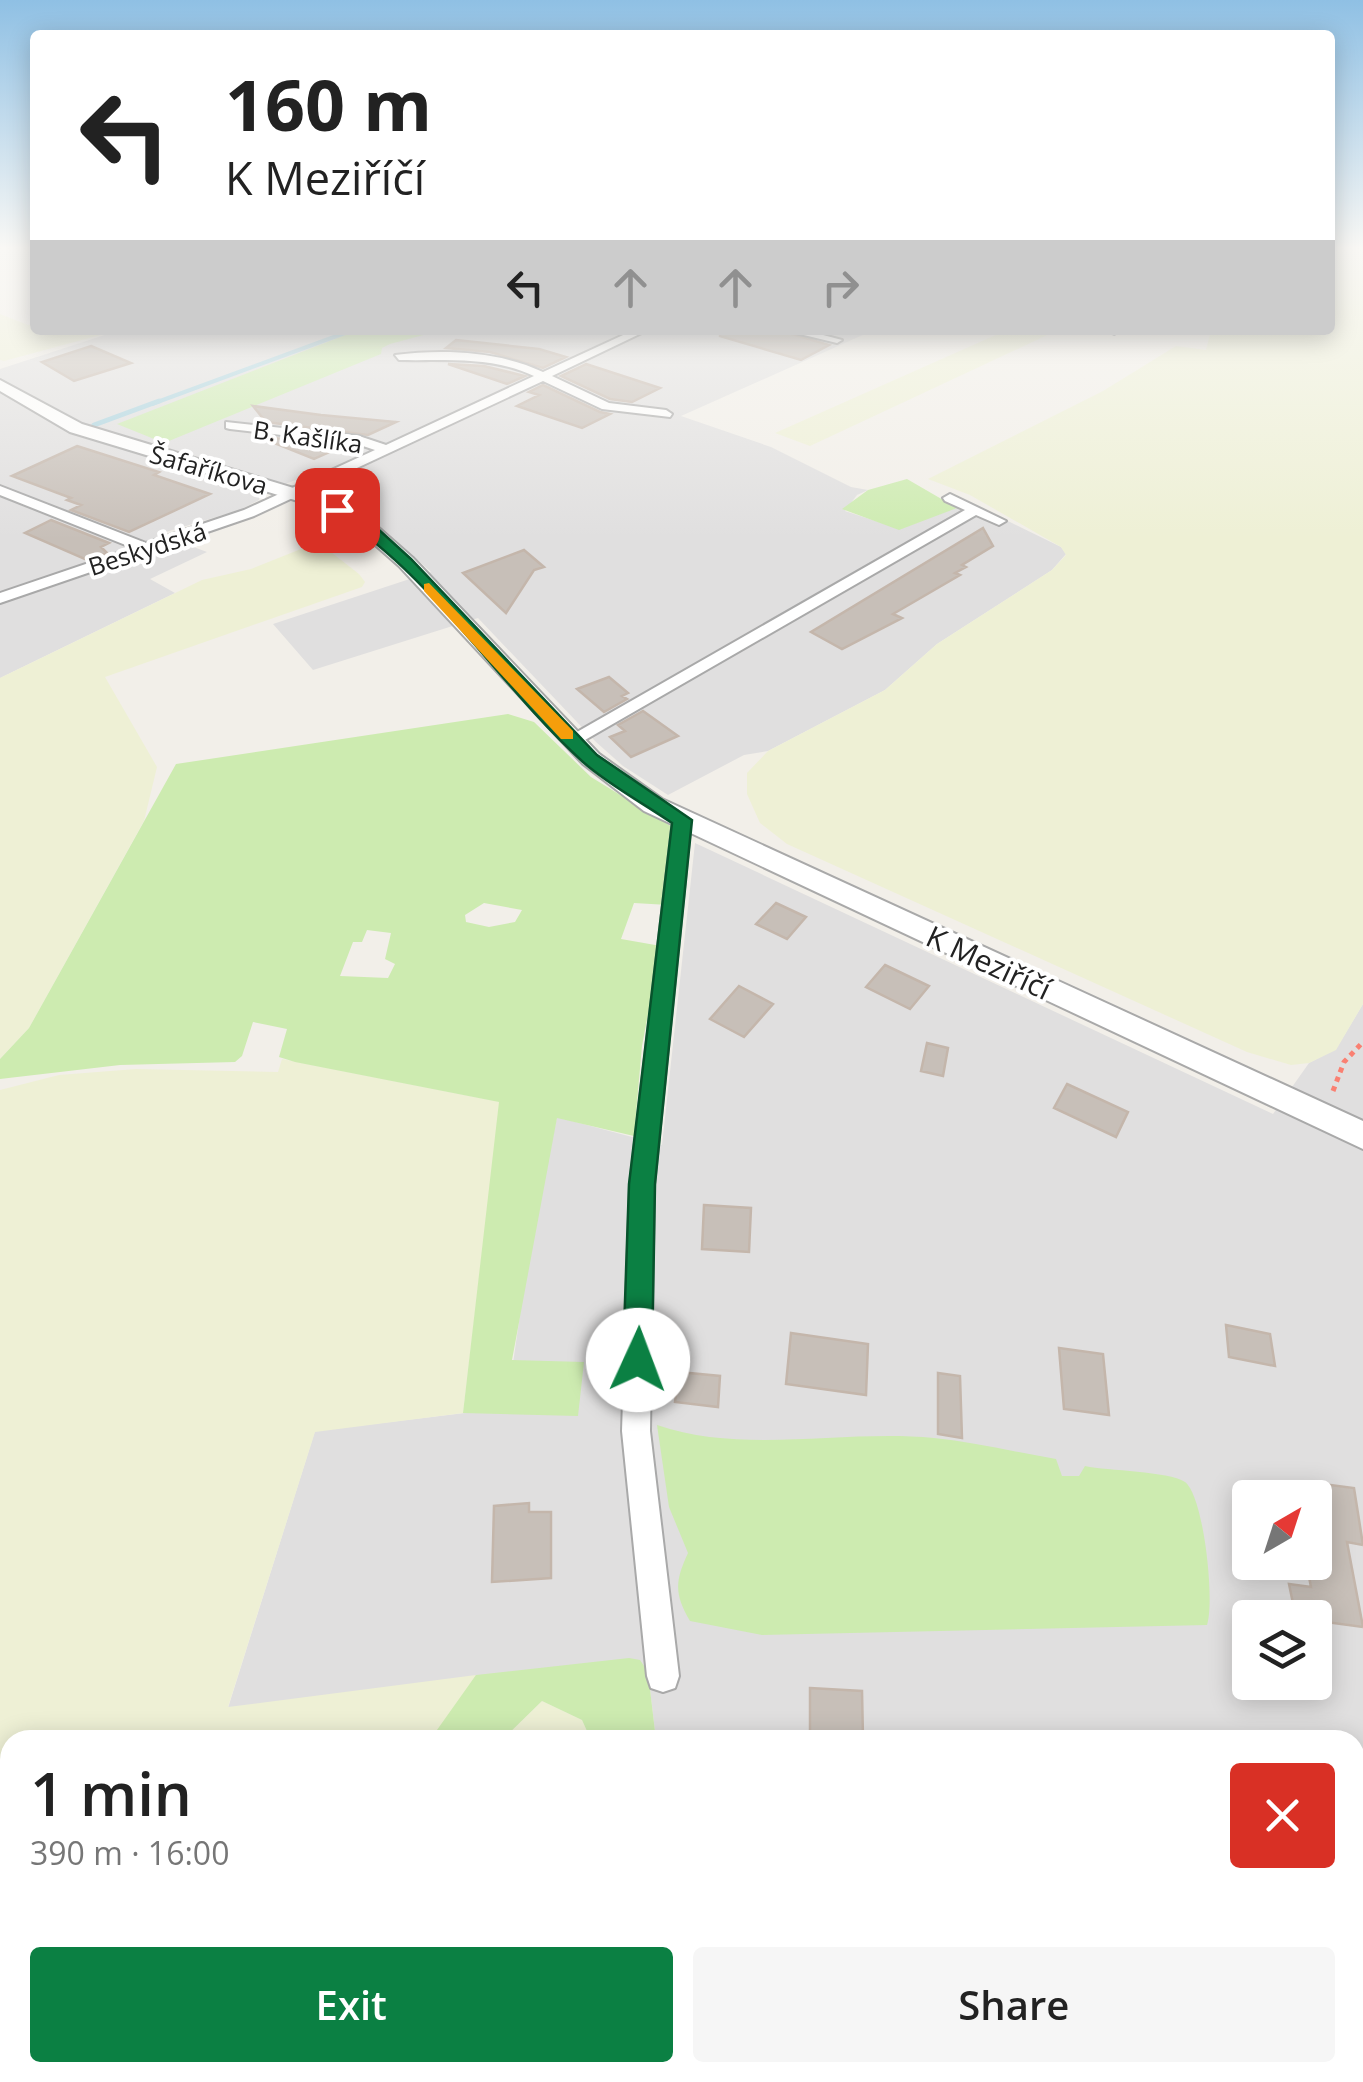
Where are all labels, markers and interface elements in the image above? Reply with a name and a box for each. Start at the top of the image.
text: 160 m [225,56,432,152]
icon: left [60,70,190,200]
text: K Meziříčí [225,147,425,208]
icon: left [498,260,553,315]
icon: ahead [603,260,658,315]
icon: ahead [708,260,763,315]
icon: right [813,260,868,315]
street label: B. Kašlíka [251,412,365,460]
street label: Šafaříkova [146,436,272,502]
pin [295,468,380,553]
icon: arrive [310,483,365,538]
street label: Beskydská [84,513,210,583]
street label: K Meziříčí [920,915,1059,1009]
position arrow [586,1308,690,1412]
north arrow [1232,1480,1332,1580]
map controls [1232,1480,1332,1700]
button: layers [1232,1600,1332,1700]
text: 1 min [30,1752,192,1834]
button: close [1230,1763,1335,1868]
text: 390 m · 16:00 [30,1831,229,1874]
button: Exit [30,1947,673,2062]
button: Share [693,1947,1335,2062]

